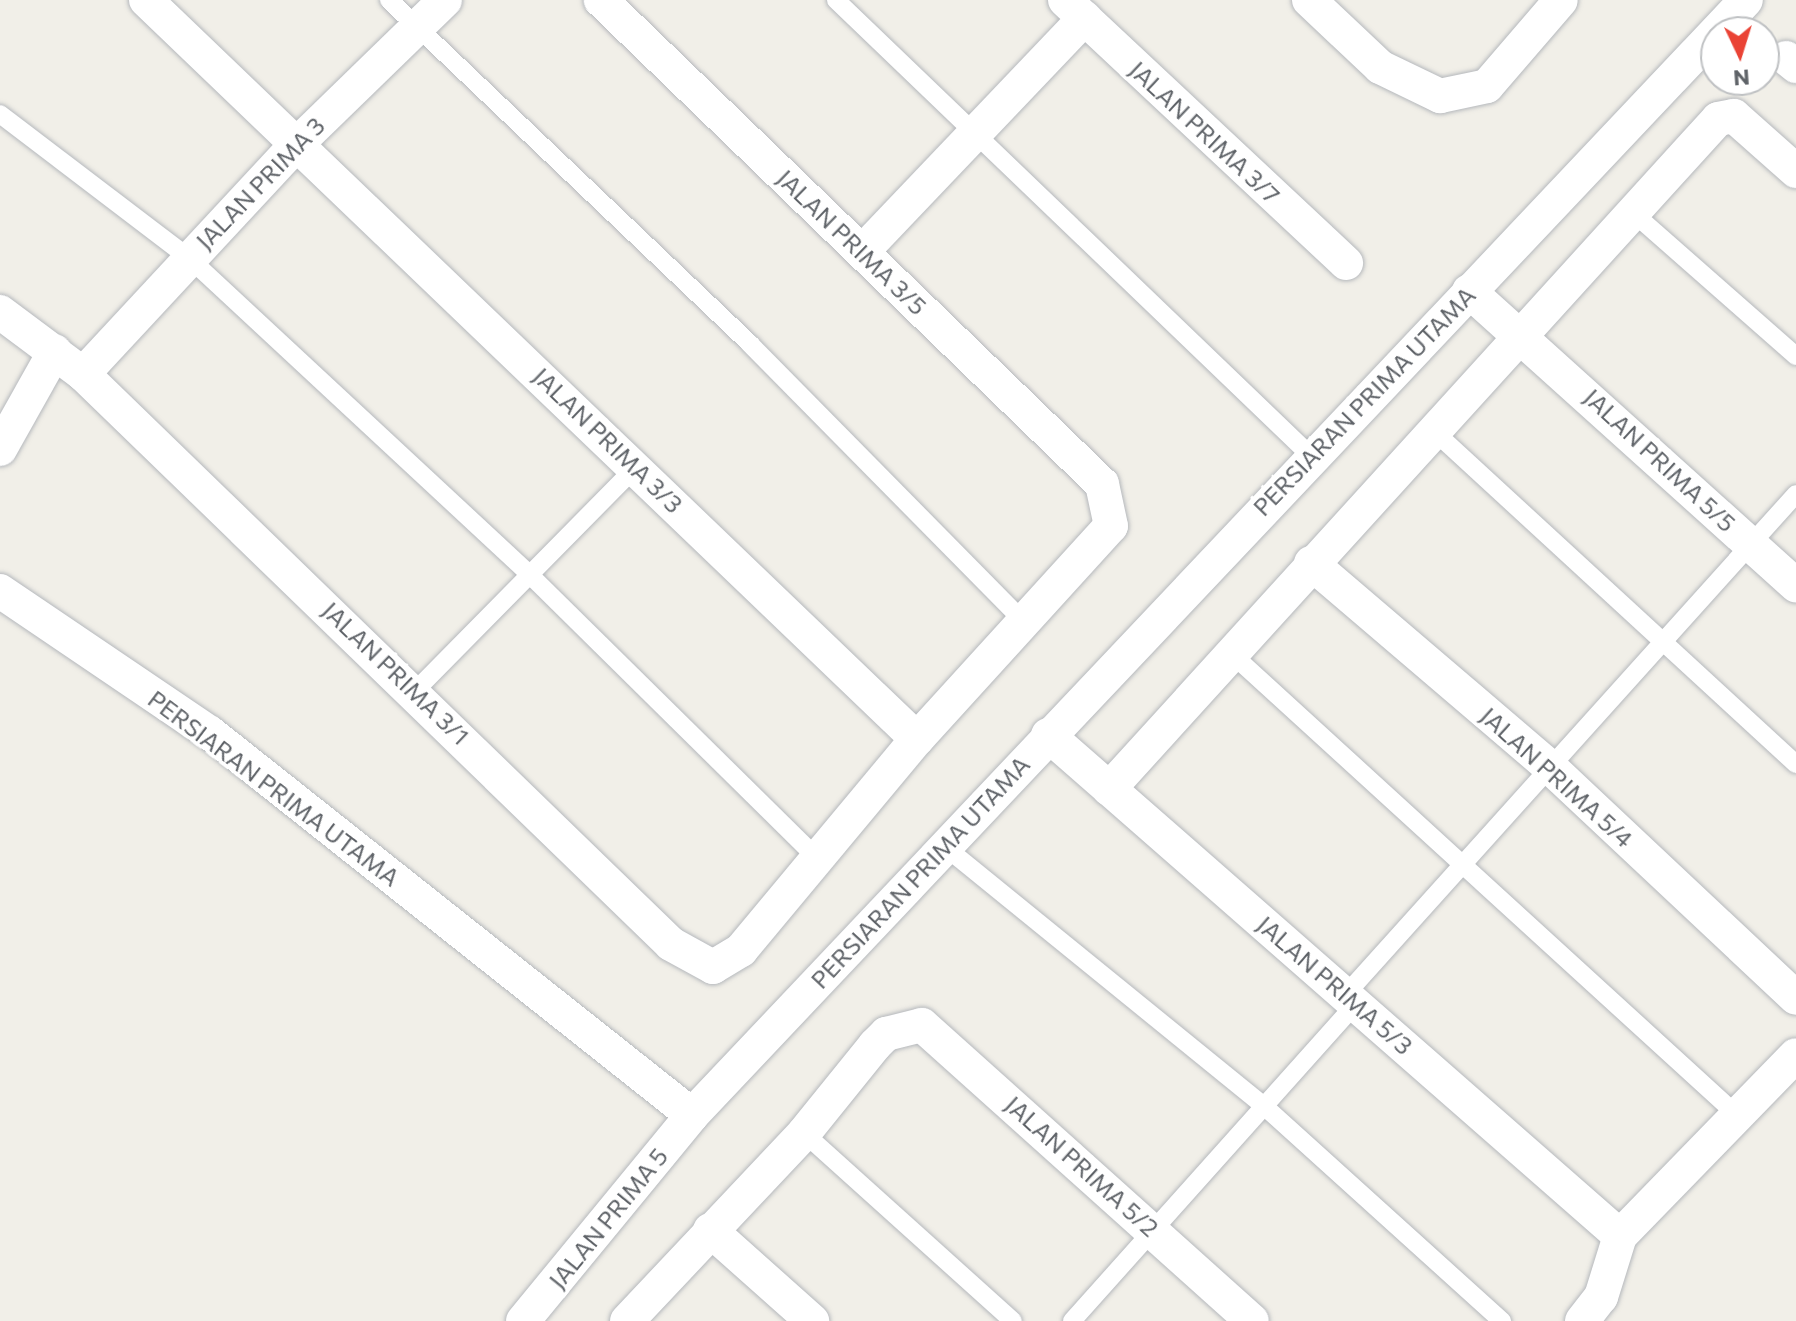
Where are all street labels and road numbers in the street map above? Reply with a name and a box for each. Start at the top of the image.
street label: JALAN PRIMA 3/7 [1124,55,1286,209]
street label: JALAN PRIMA 3 [190,111,330,255]
street label: JALAN PRIMA 3/5 [771,163,933,321]
street label: PERSIARAN PRIMA UTAMA [1247,281,1481,521]
street label: JALAN PRIMA 3/3 [527,362,689,518]
street label: JALAN PRIMA 5/5 [1578,383,1742,537]
street label: JALAN PRIMA 3/1 [317,596,475,750]
street label: PERSIARAN PRIMA UTAMA [143,684,405,892]
street label: JALAN PRIMA 5/4 [1475,701,1639,853]
street label: PERSIARAN PRIMA UTAMA [805,750,1035,994]
street label: JALAN PRIMA 5/3 [1252,910,1418,1060]
street label: JALAN PRIMA 5/2 [1000,1090,1164,1242]
street label: JALAN PRIMA 5 [543,1142,673,1294]

